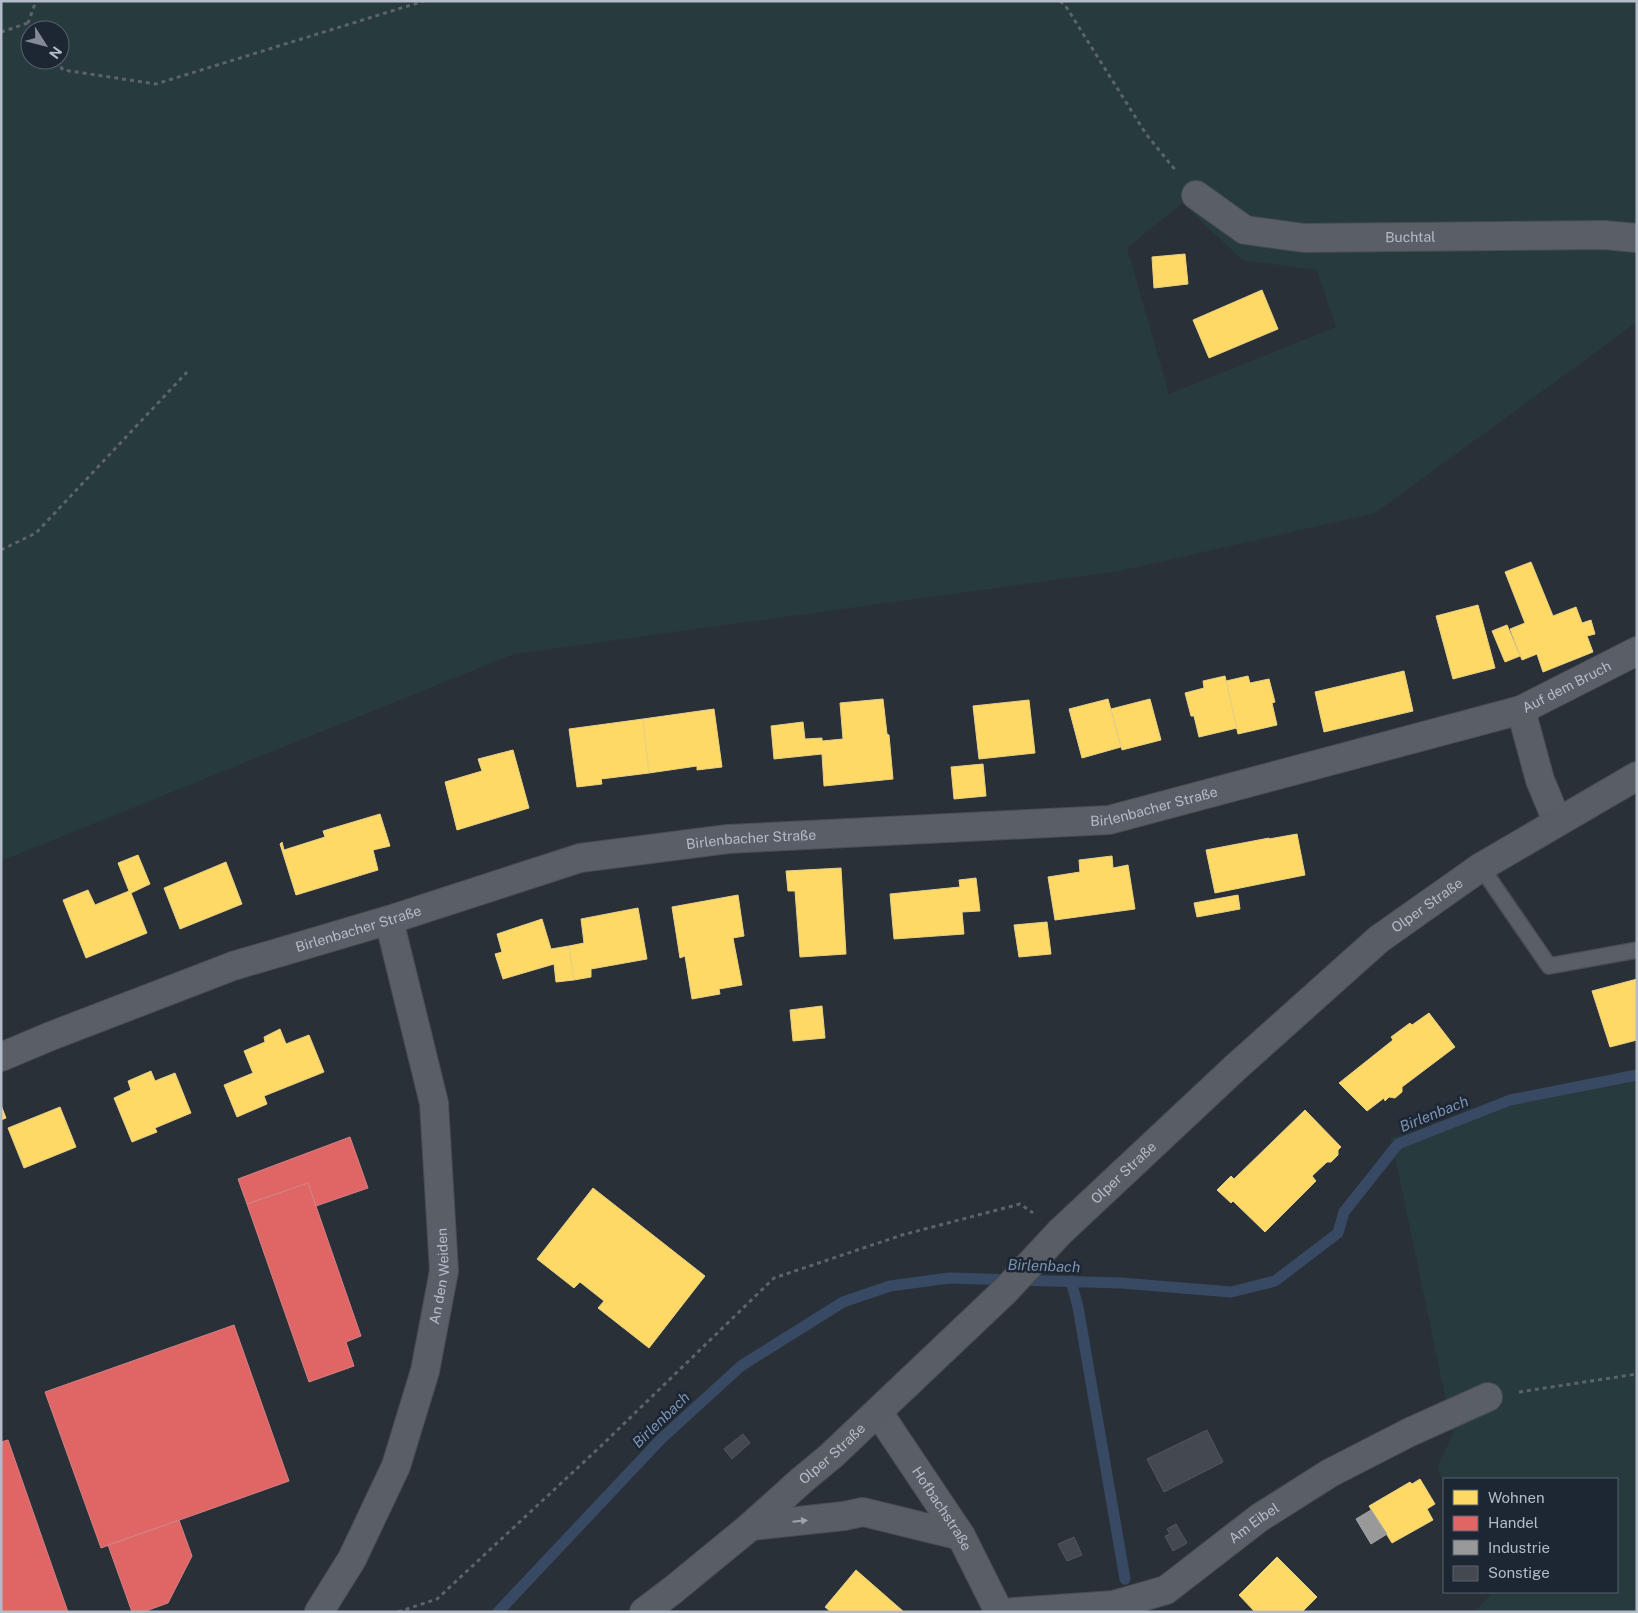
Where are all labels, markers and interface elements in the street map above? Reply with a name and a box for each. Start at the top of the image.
north arrow [20,20,70,70]
text: N [46,44,65,62]
street label: Buchtal [1385,229,1435,245]
street label: Auf dem Bruch [1520,658,1614,716]
street label: Birlenbacher Straße [1090,783,1219,829]
street label: Birlenbacher Straße [685,827,817,852]
street label: Olper Straße [1388,875,1466,936]
street label: Birlenbacher Straße [294,902,423,955]
water label: Birlenbach [1397,1092,1471,1135]
street label: Olper Straße [1088,1138,1159,1207]
street label: An den Weiden [426,1227,452,1326]
water label: Birlenbach [1007,1256,1081,1275]
water label: Birlenbach [629,1388,693,1451]
street label: Olper Straße [796,1420,868,1487]
street label: Hofbachstraße [909,1464,975,1553]
legend [1443,1478,1618,1593]
text: Wohnen [1488,1489,1545,1506]
street label: Am Eibel [1226,1499,1282,1546]
text: Handel [1488,1514,1538,1531]
one-way arrow [792,1517,808,1525]
text: Industrie [1488,1539,1550,1556]
text: Sonstige [1488,1564,1550,1581]

